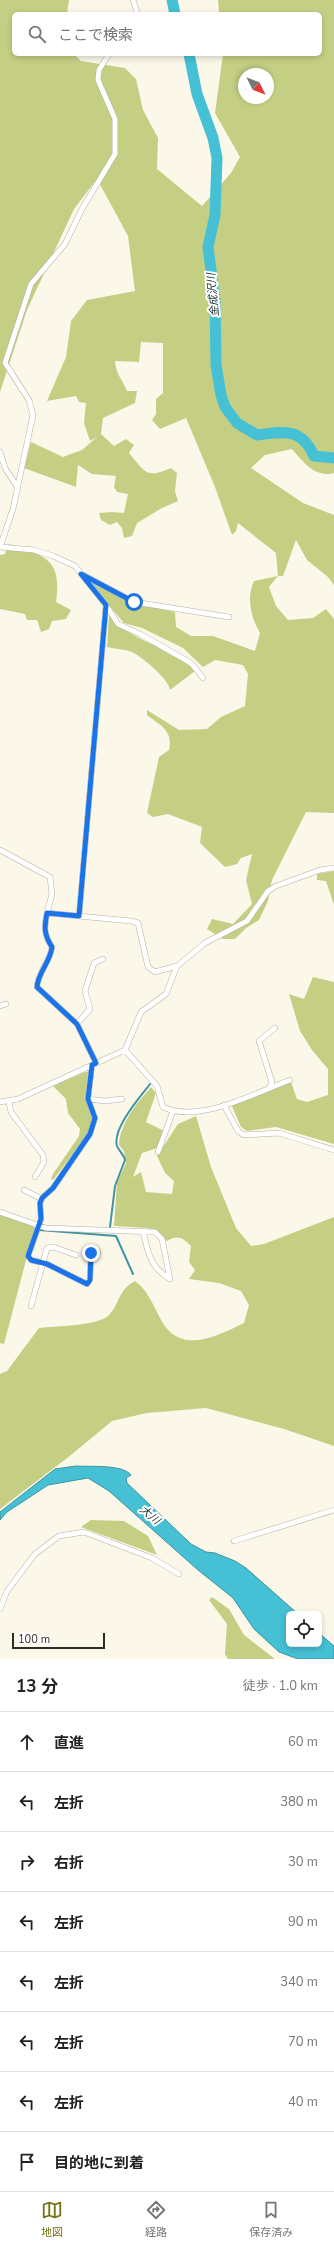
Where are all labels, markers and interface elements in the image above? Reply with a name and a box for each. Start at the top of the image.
search box [12,12,322,56]
icon: search [26,23,48,45]
text: ここで検索 [58,25,133,45]
north arrow [238,68,274,104]
water label: 金成沢川 [204,271,222,318]
route start [125,593,143,611]
route end [82,1244,100,1262]
water label: 大川 [137,1502,164,1528]
map controls [286,1611,322,1647]
button: locate [286,1611,322,1647]
scale bar [12,1631,105,1650]
text: 100 m [18,1632,50,1647]
text: 13 分 [16,1675,58,1698]
text: 徒歩 · 1.0 km [243,1677,318,1695]
icon: ahead [16,1731,38,1753]
text: 直進 [54,1733,84,1753]
text: 60 m [288,1733,318,1751]
icon: left [16,1791,38,1813]
text: 左折 [54,1793,84,1813]
text: 380 m [280,1793,318,1811]
icon: right [16,1851,38,1873]
text: 右折 [54,1853,84,1873]
text: 30 m [288,1853,318,1871]
icon: left [16,1911,38,1933]
text: 左折 [54,1913,84,1933]
text: 90 m [288,1913,318,1931]
icon: left [16,1971,38,1993]
text: 左折 [54,1973,84,1993]
text: 340 m [280,1973,318,1991]
icon: left [16,2031,38,2053]
text: 左折 [54,2033,84,2053]
text: 70 m [288,2033,318,2051]
icon: left [16,2091,38,2113]
text: 左折 [54,2093,84,2113]
text: 40 m [288,2093,318,2111]
icon: arrive [16,2151,38,2173]
text: 目的地に到着 [54,2153,144,2173]
tab: 地図 [41,2199,63,2240]
tab: 経路 [145,2199,167,2240]
tab: 保存済み [249,2199,293,2240]

